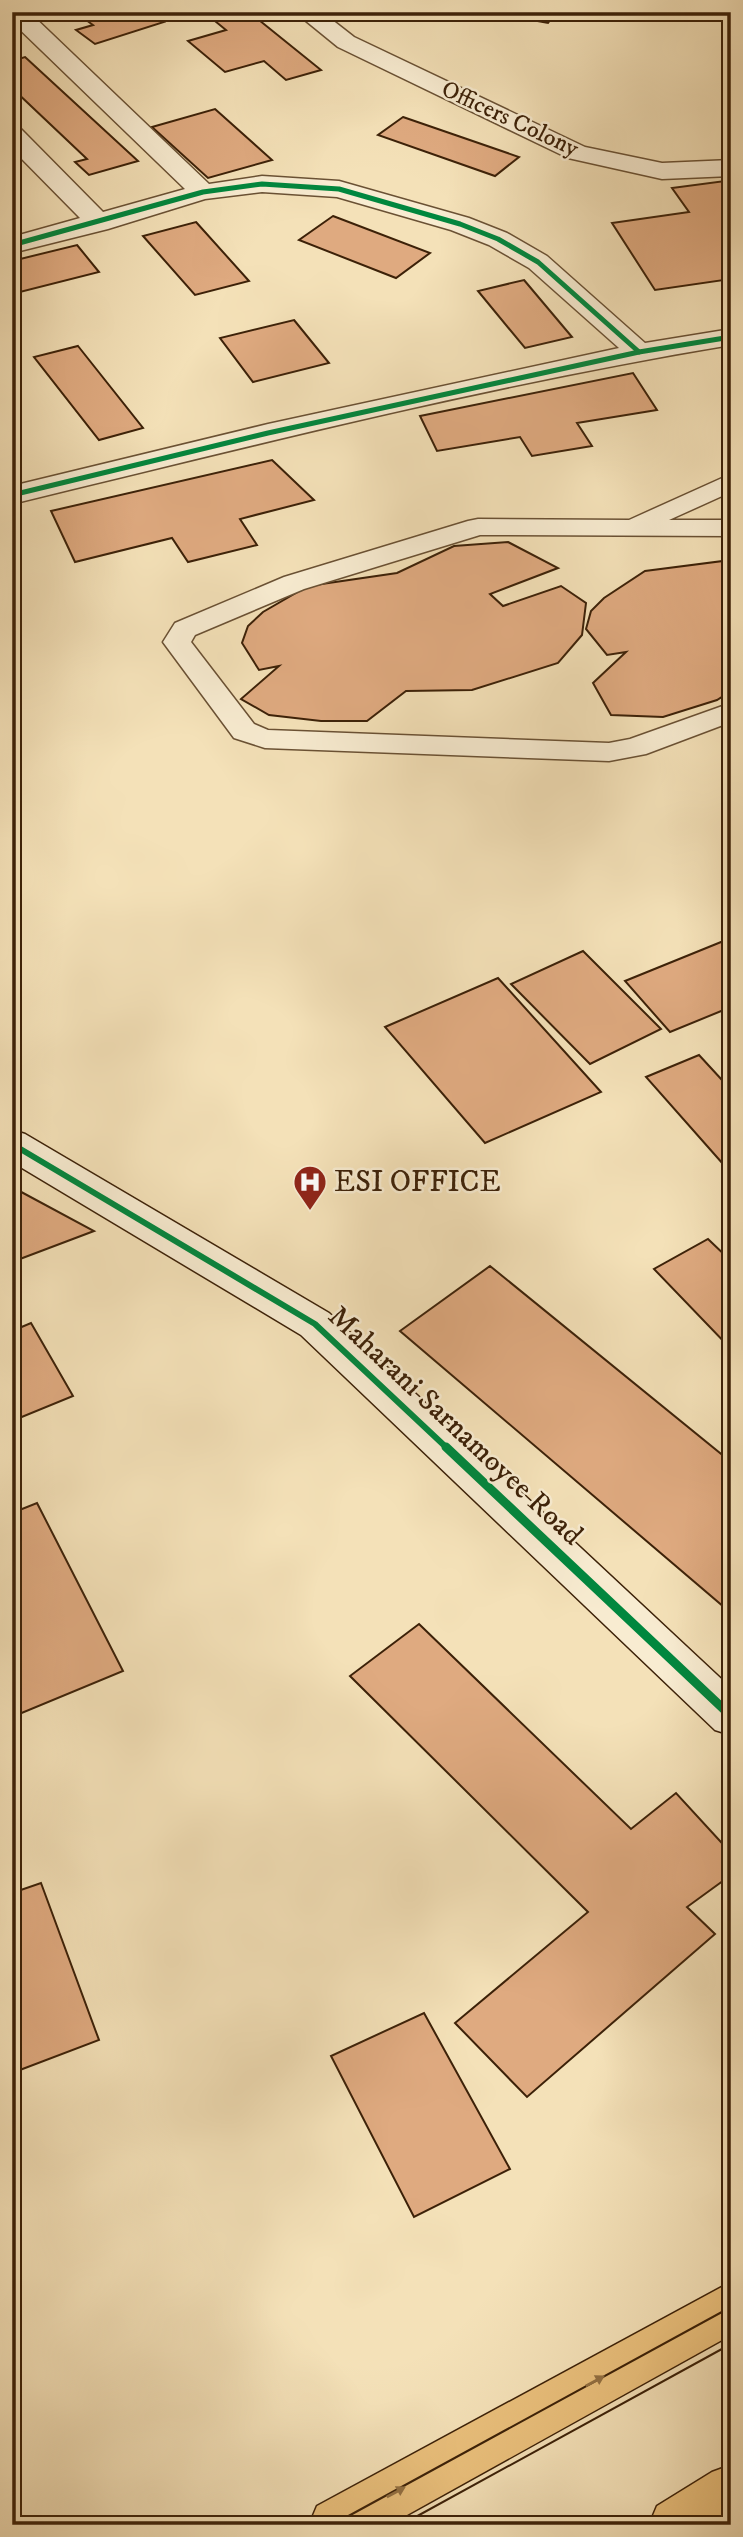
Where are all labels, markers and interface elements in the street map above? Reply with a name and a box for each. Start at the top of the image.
street label: Officers Colony [437,74,584,164]
hospital icon: ESI OFFICE [291,1163,329,1212]
place label: ESI OFFICE [334,1164,501,1201]
street label: Maharani Sarnamoyee Road [320,1298,590,1554]
one-way arrow [585,2375,605,2387]
one-way arrow [386,2486,406,2498]

